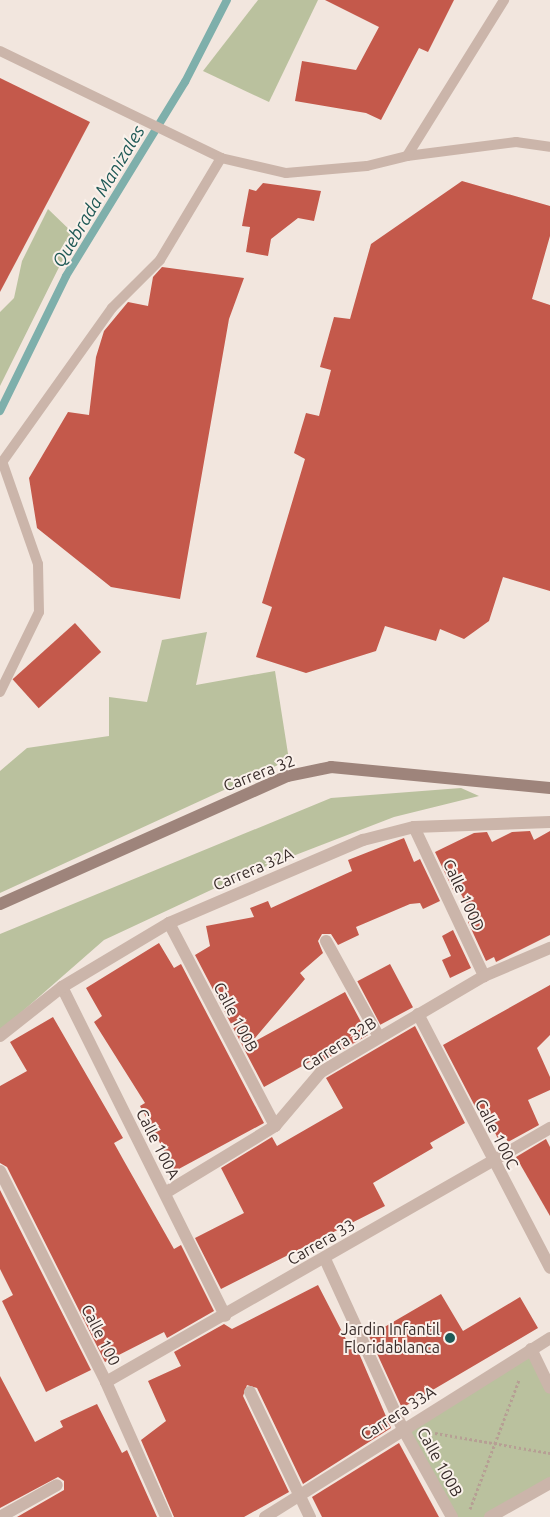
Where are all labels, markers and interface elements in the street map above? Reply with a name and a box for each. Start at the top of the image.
water label: Quebrada Manizales [47,121,149,271]
street label: Carrera 32 [221,751,297,795]
street label: Carrera 32A [210,843,296,895]
street label: Calle 100D [439,856,489,934]
street label: Calle 100B [210,979,262,1055]
street label: Carrera 32B [298,1013,380,1075]
street label: Calle 100C [471,1096,523,1172]
street label: Calle 100A [132,1106,184,1182]
street label: Carrera 33 [284,1215,358,1269]
street label: Calle 100 [77,1301,125,1369]
place label: Jardin Infantil Floridablanca [341,1319,440,1357]
marker: Jardin Infantil Floridablanca [444,1332,456,1344]
street label: Carrera 33A [357,1382,439,1444]
street label: Calle 100B [413,1424,467,1500]

